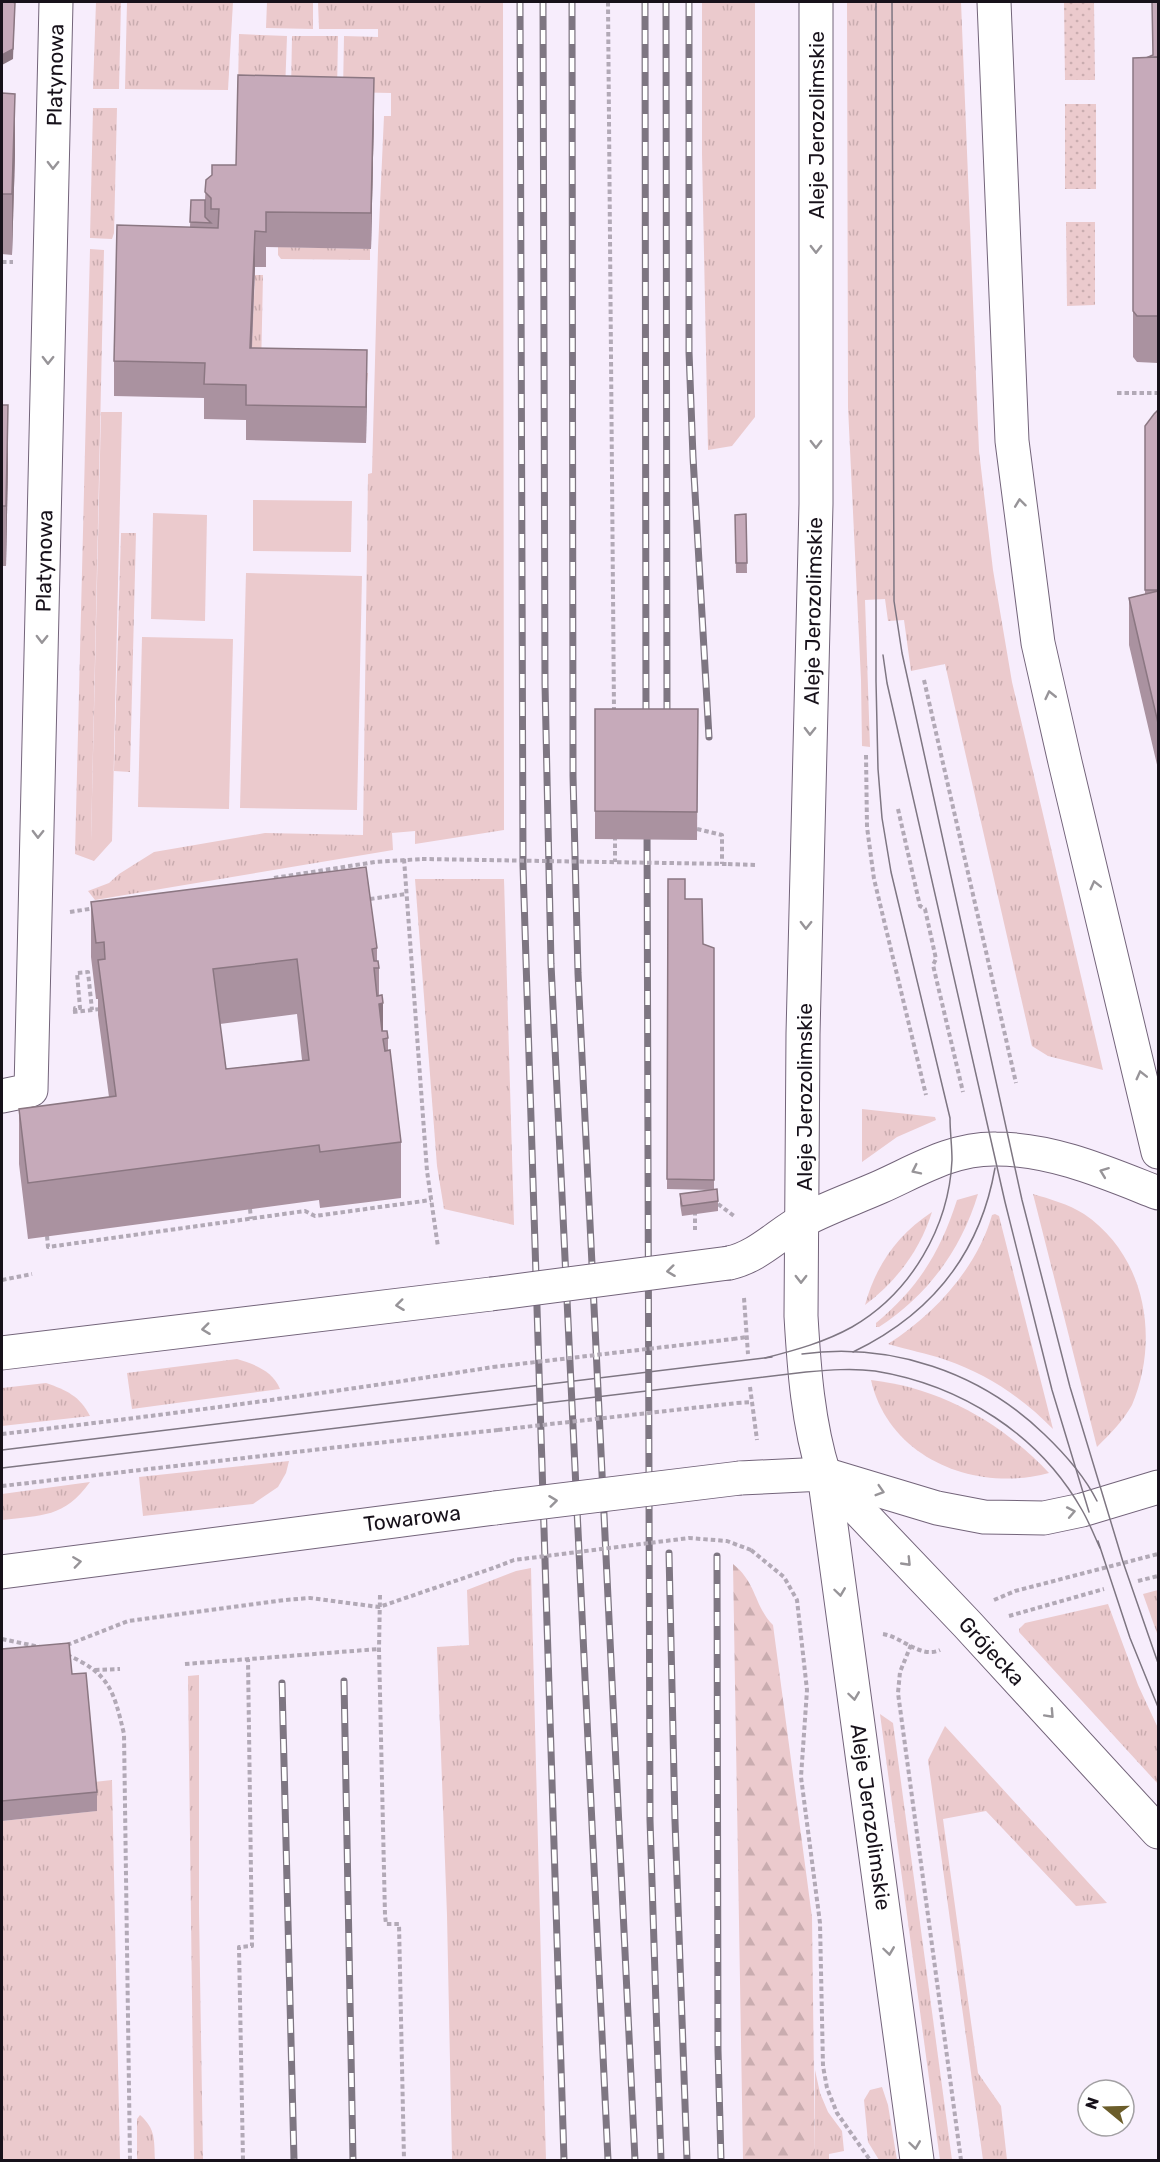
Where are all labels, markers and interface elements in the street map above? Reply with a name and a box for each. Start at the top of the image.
street label: Platynowa [42,24,68,126]
street label: Aleje Jerozolimskie [804,31,829,219]
one-way arrow [47,160,59,169]
one-way arrow [810,244,822,253]
one-way arrow [42,355,55,364]
one-way arrow [810,439,822,448]
one-way arrow [1014,498,1026,507]
street label: Platynowa [31,510,57,612]
street label: Aleje Jerozolimskie [799,517,827,705]
one-way arrow [36,634,49,643]
one-way arrow [1044,691,1057,701]
one-way arrow [804,726,817,735]
one-way arrow [32,829,44,838]
one-way arrow [1089,880,1102,890]
one-way arrow [800,921,812,930]
street label: Aleje Jerozolimskie [792,1003,817,1191]
one-way arrow [1136,1070,1149,1080]
one-way arrow [911,1163,922,1175]
one-way arrow [1099,1167,1110,1179]
one-way arrow [667,1265,676,1277]
one-way arrow [795,1274,807,1283]
one-way arrow [395,1299,404,1311]
one-way arrow [201,1322,210,1335]
one-way arrow [874,1484,885,1496]
one-way arrow [548,1495,558,1508]
street label: Towarowa [362,1500,462,1536]
one-way arrow [1066,1506,1076,1519]
one-way arrow [900,1554,911,1565]
one-way arrow [72,1557,81,1569]
one-way arrow [834,1587,846,1596]
street label: Grójecka [954,1611,1030,1691]
one-way arrow [848,1691,860,1700]
one-way arrow [1043,1707,1054,1718]
street label: Aleje Jerozolimskie [846,1722,896,1912]
one-way arrow [882,1947,895,1956]
north arrow [1076,2078,1136,2138]
text: N [1081,2095,1103,2112]
one-way arrow [908,2140,921,2149]

